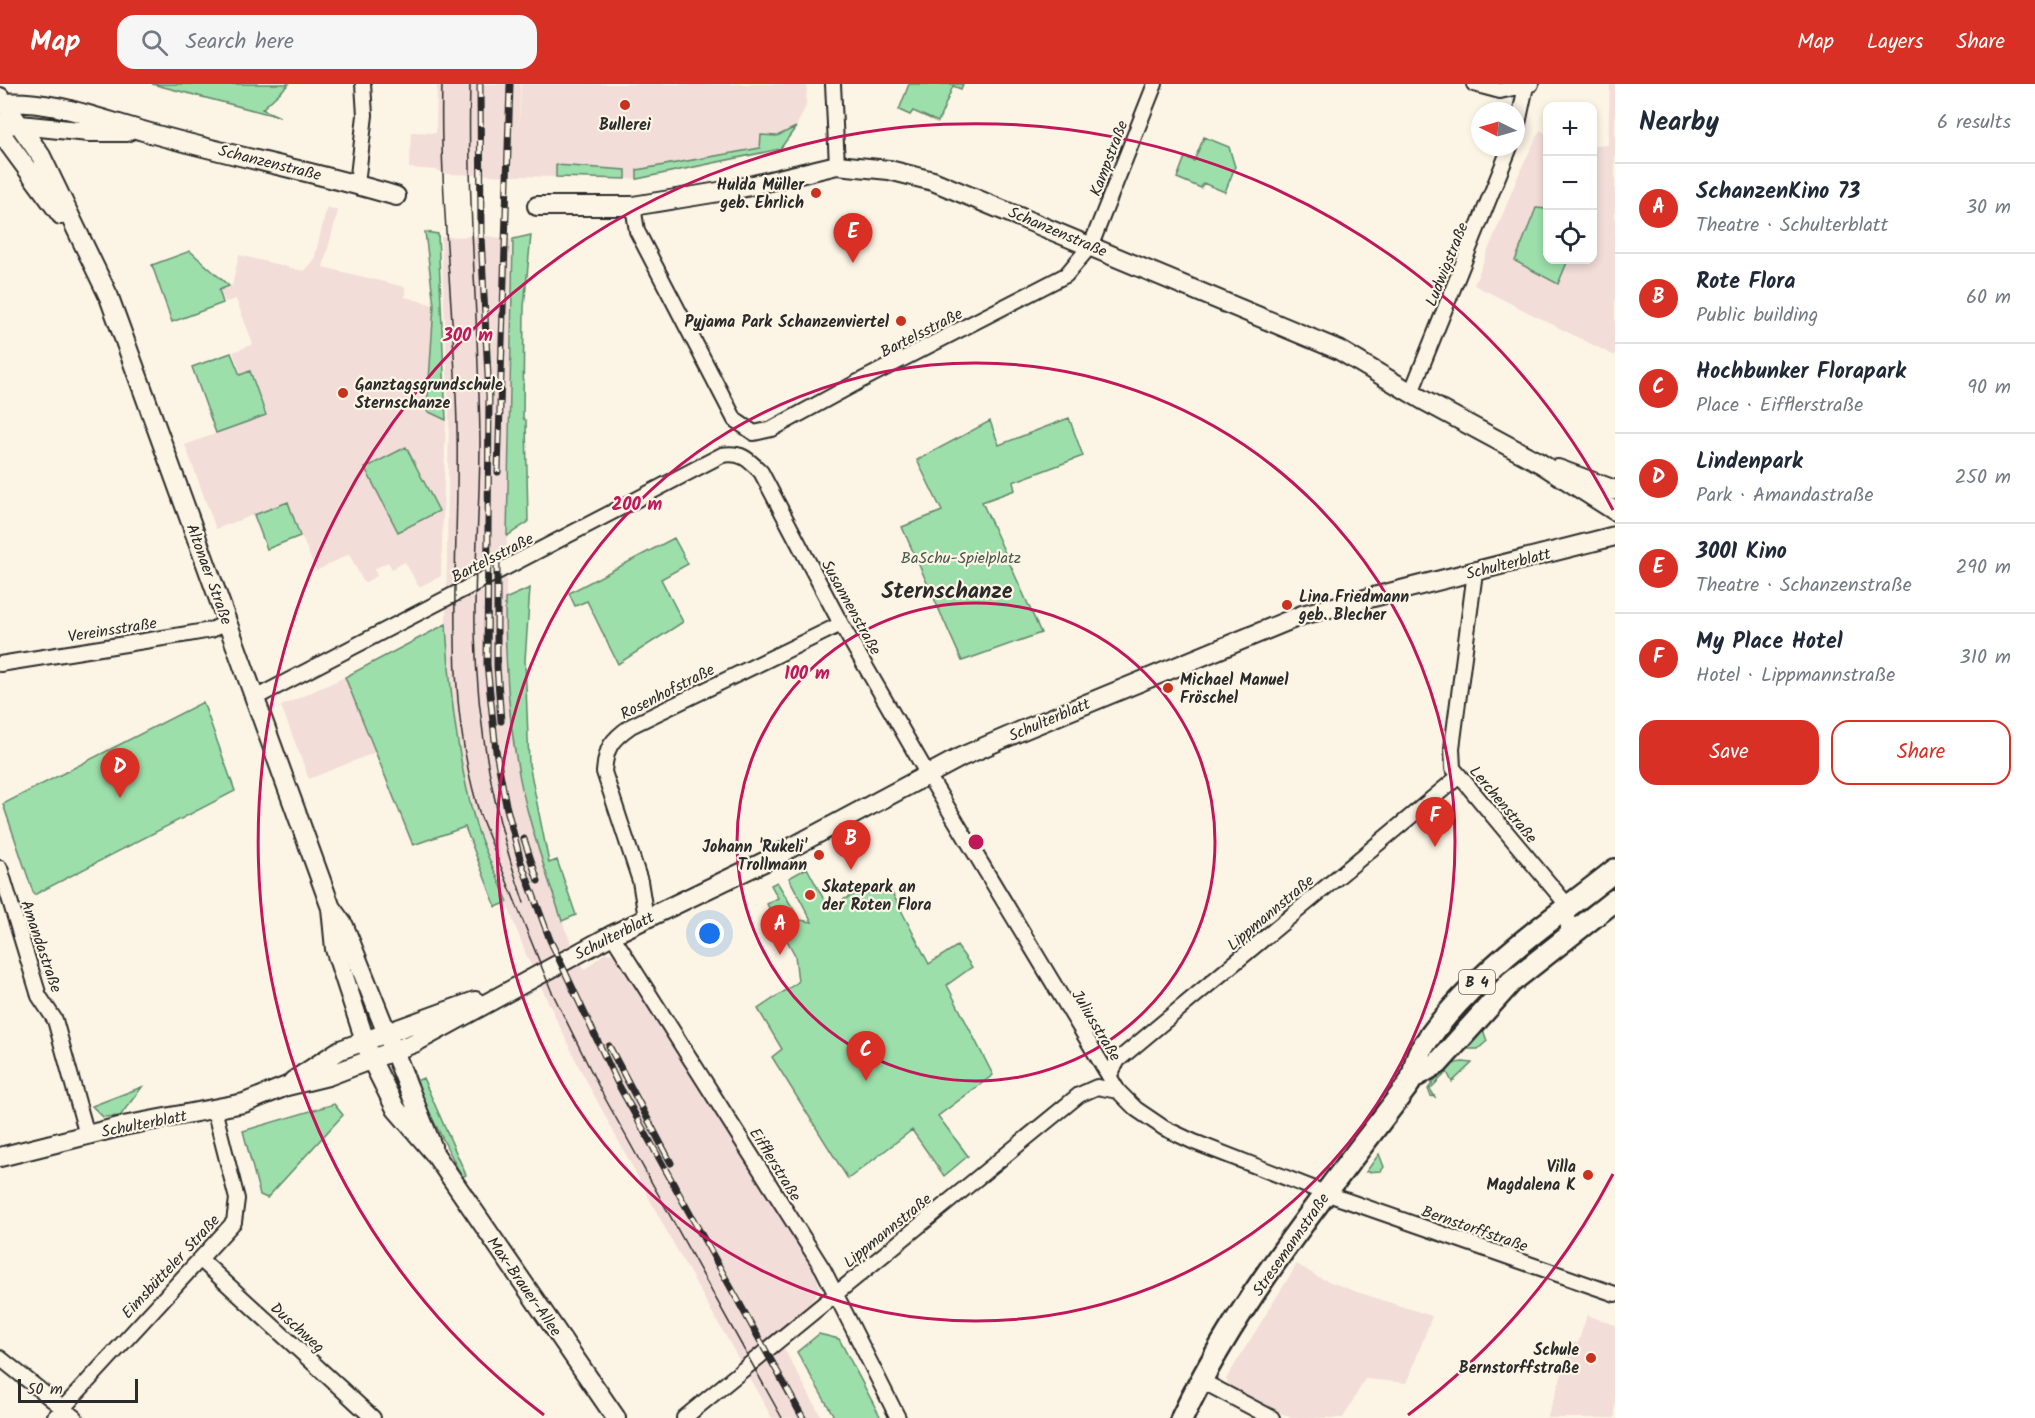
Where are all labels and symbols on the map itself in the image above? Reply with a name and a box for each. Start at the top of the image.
marker: Bullerei [618,98,632,112]
north arrow [1471,102,1525,156]
place label: Bullerei [599,113,652,138]
street label: Kampstraße [1083,117,1135,200]
street label: Schanzenstraße [215,139,324,188]
place label: Hulda Müller geb. Ehrlich [717,173,805,216]
marker: Hulda Müller geb. Ehrlich [809,186,823,200]
street label: Schanzenstraße [1004,200,1111,264]
pin: E [834,214,872,263]
street label: Ludwigstraße [1419,219,1476,310]
street label: Bartelsstraße [876,302,967,365]
place label: Pyjama Park Schanzenviertel [685,310,890,335]
marker: Pyjama Park Schanzenviertel [894,314,908,328]
text: 300 m [442,322,493,351]
place label: Ganztagsgrundschule Sternschanze [355,373,503,416]
marker: Ganztagsgrundschule Sternschanze [336,386,350,400]
text: 200 m [612,491,663,520]
street label: Altonaer Straße [179,520,238,629]
street label: Bartelsstraße [447,527,538,590]
street label: Schulterblatt [1463,542,1554,587]
park label: BaSchu-Spielplatz [901,546,1021,571]
street label: Susannenstraße [814,555,887,660]
district label: Sternschanze [881,575,1013,610]
place label: Lina Friedmann geb. Blecher [1298,585,1409,628]
marker: Lina Friedmann geb. Blecher [1280,598,1294,612]
street label: Vereinsstraße [66,611,159,650]
street label: Rosenhofstraße [616,658,719,727]
text: 100 m [784,660,830,689]
place label: Michael Manuel Fröschel [1180,668,1289,711]
marker: Michael Manuel Fröschel [1161,681,1175,695]
street label: Schulterblatt [1005,692,1095,749]
pin: D [100,748,140,798]
street label: Lerchenstraße [1463,761,1543,849]
pin: F [1416,798,1454,847]
pin: B [832,820,870,870]
centre of rings [966,832,986,852]
place label: Johann 'Rukeli' Trollmann [702,835,808,878]
marker: Johann 'Rukeli' Trollmann [812,848,826,862]
street label: Lippmannstraße [1222,869,1320,957]
place label: Skatepark an der Roten Flora [822,875,932,918]
marker: Skatepark an der Roten Flora [803,888,817,902]
street label: Amandastraße [13,897,68,996]
street label: Schulterblatt [570,905,660,967]
pin: A [760,906,800,955]
your location [695,919,724,948]
road number: B 4 [1459,970,1495,994]
street label: Juliusstraße [1064,985,1127,1066]
pin: C [846,1032,886,1081]
street label: Schulterblatt [99,1104,190,1145]
street label: Eifflerstraße [742,1123,807,1207]
place label: Villa Magdalena K [1486,1155,1576,1198]
marker: Villa Magdalena K [1581,1168,1595,1182]
street label: Lippmannstraße [838,1188,938,1275]
street label: Stresemannstraße [1246,1188,1336,1302]
street label: Bernstorffstraße [1418,1200,1531,1259]
street label: Eimsbütteler Straße [116,1209,226,1325]
street label: Max-Brauer-Allee [480,1232,568,1342]
street label: Duschweg [264,1297,330,1360]
place label: Schule Bernstorffstraße [1459,1338,1579,1381]
marker: Schule Bernstorffstraße [1584,1351,1598,1365]
scale bar [18,1376,138,1404]

